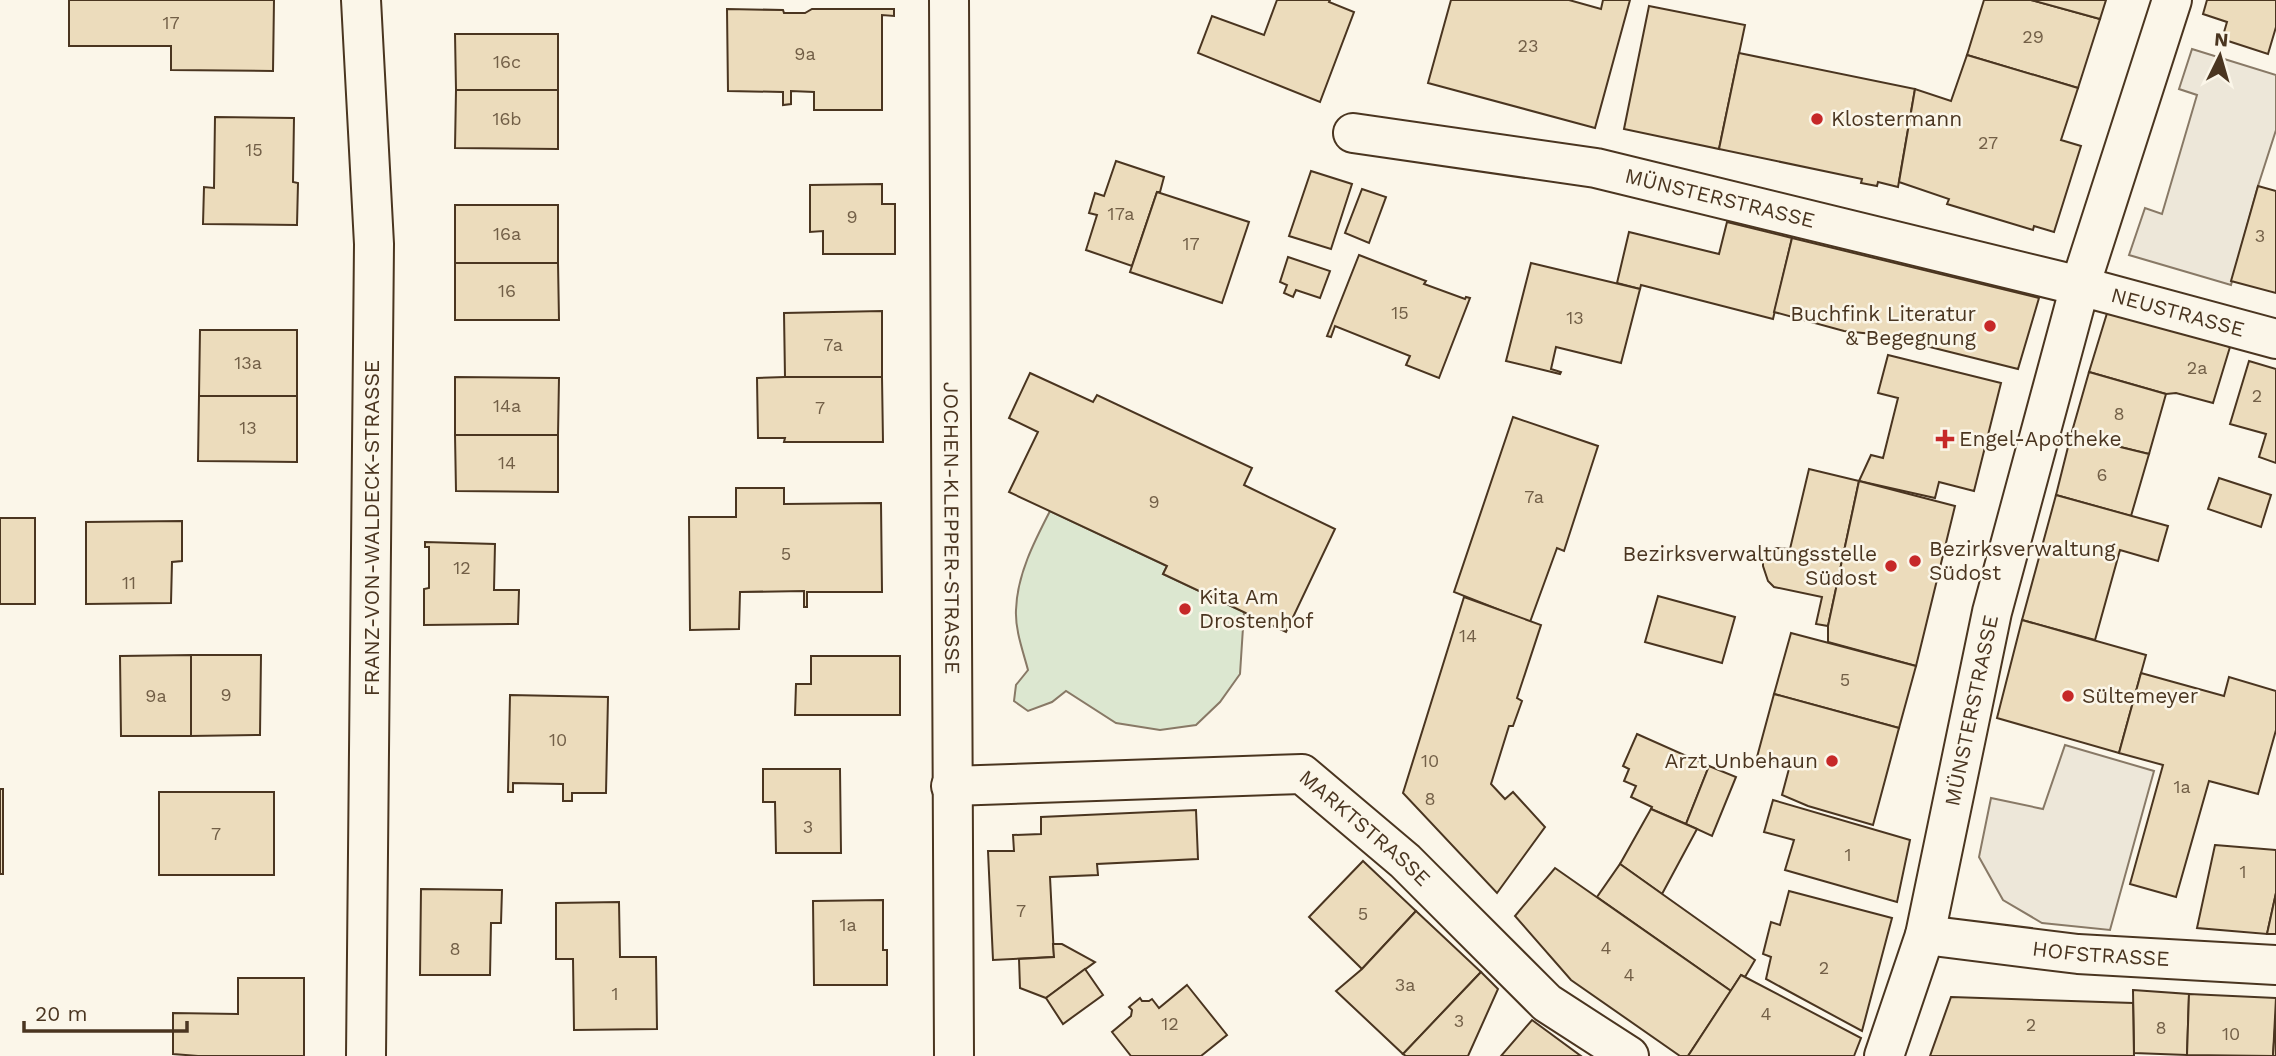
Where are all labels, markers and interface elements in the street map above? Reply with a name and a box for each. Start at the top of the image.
house number: 17 [162,12,180,33]
north arrow [2185,21,2255,91]
house number: 29 [2022,26,2044,47]
text: N [2213,27,2229,52]
house number: 23 [1518,35,1539,56]
house number: 9a [794,43,816,64]
house number: 16c [493,51,521,72]
place label: Klostermann [1831,106,1962,131]
house number: 16b [492,108,522,129]
marker: Klostermann [1809,111,1825,127]
house number: 27 [1978,132,1998,153]
house number: 15 [245,139,263,160]
street label: MÜNSTERSTRASSE [1622,163,1818,233]
house number: 17a [1108,203,1134,224]
house number: 9 [846,206,858,227]
house number: 16a [493,223,521,244]
house number: 3 [2255,225,2265,246]
house number: 17 [1182,233,1200,254]
house number: 16 [498,280,516,301]
street label: NEUSTRASSE [2108,282,2247,342]
place label: Buchfink Literatur & Begegnung [1790,301,1977,350]
house number: 15 [1391,302,1409,323]
house number: 13 [1566,307,1584,328]
marker: Buchfink Literatur & Begegnung [1982,318,1998,334]
house number: 7a [823,334,843,355]
house number: 13a [234,352,262,373]
house number: 2a [2187,357,2207,378]
street label: FRANZ-VON-WALDECK-STRASSE [359,360,384,696]
street label: JOCHEN-KLEPPER-STRASSE [939,382,965,674]
house number: 2 [2252,385,2262,406]
house number: 14a [493,395,521,416]
house number: 7 [815,397,825,418]
house number: 8 [2113,403,2125,424]
house number: 13 [239,417,257,438]
place label: Engel-Apotheke [1959,426,2122,451]
marker: Engel-Apotheke [1937,431,1953,447]
house number: 14 [498,452,516,473]
house number: 6 [2097,464,2107,485]
house number: 7a [1524,486,1544,507]
house number: 9 [1148,491,1160,512]
place label: Bezirksverwaltung Südost [1929,536,2116,585]
place label: Bezirksverwaltungsstelle Südost [1623,541,1877,590]
house number: 5 [781,543,791,564]
marker: Bezirksverwaltung Südost [1907,553,1923,569]
house number: 12 [453,557,471,578]
marker: Bezirksverwaltungsstelle Südost [1883,558,1899,574]
house number: 11 [122,572,136,593]
place label: Kita Am Drostenhof [1199,584,1314,633]
marker: Kita Am Drostenhof [1177,601,1193,617]
street label: MÜNSTERSTRASSE [1939,613,2003,808]
house number: 14 [1459,625,1477,646]
house number: 5 [1840,669,1850,690]
place label: Sültemeyer [2082,683,2199,708]
house number: 9 [220,684,232,705]
house number: 9a [145,685,167,706]
marker: Sültemeyer [2060,688,2076,704]
house number: 10 [549,729,567,750]
place label: Arzt Unbehaun [1665,748,1818,773]
house number: 10 [1421,750,1439,771]
marker: Arzt Unbehaun [1824,753,1840,769]
street label: MARKTSTRASSE [1294,764,1436,891]
house number: 1a [2173,776,2191,797]
house number: 8 [1424,788,1436,809]
house number: 3 [803,816,813,837]
house number: 7 [211,823,221,844]
house number: 1 [1844,844,1852,865]
house number: 1 [2239,861,2247,882]
house number: 7 [1016,900,1026,921]
house number: 5 [1358,903,1368,924]
house number: 1a [839,914,857,935]
street label: HOFSTRASSE [2031,935,2170,971]
house number: 4 [1601,937,1612,958]
house number: 8 [449,938,461,959]
house number: 2 [1819,957,1829,978]
house number: 4 [1624,964,1635,985]
house number: 3a [1395,974,1415,995]
house number: 1 [611,983,619,1004]
scale bar [24,990,187,1034]
text: 20 m [35,1001,87,1026]
house number: 4 [1761,1003,1772,1024]
house number: 3 [1454,1010,1464,1031]
house number: 12 [1161,1013,1179,1034]
house number: 2 [2026,1014,2036,1035]
house number: 8 [2155,1017,2167,1038]
house number: 10 [2222,1023,2240,1044]

